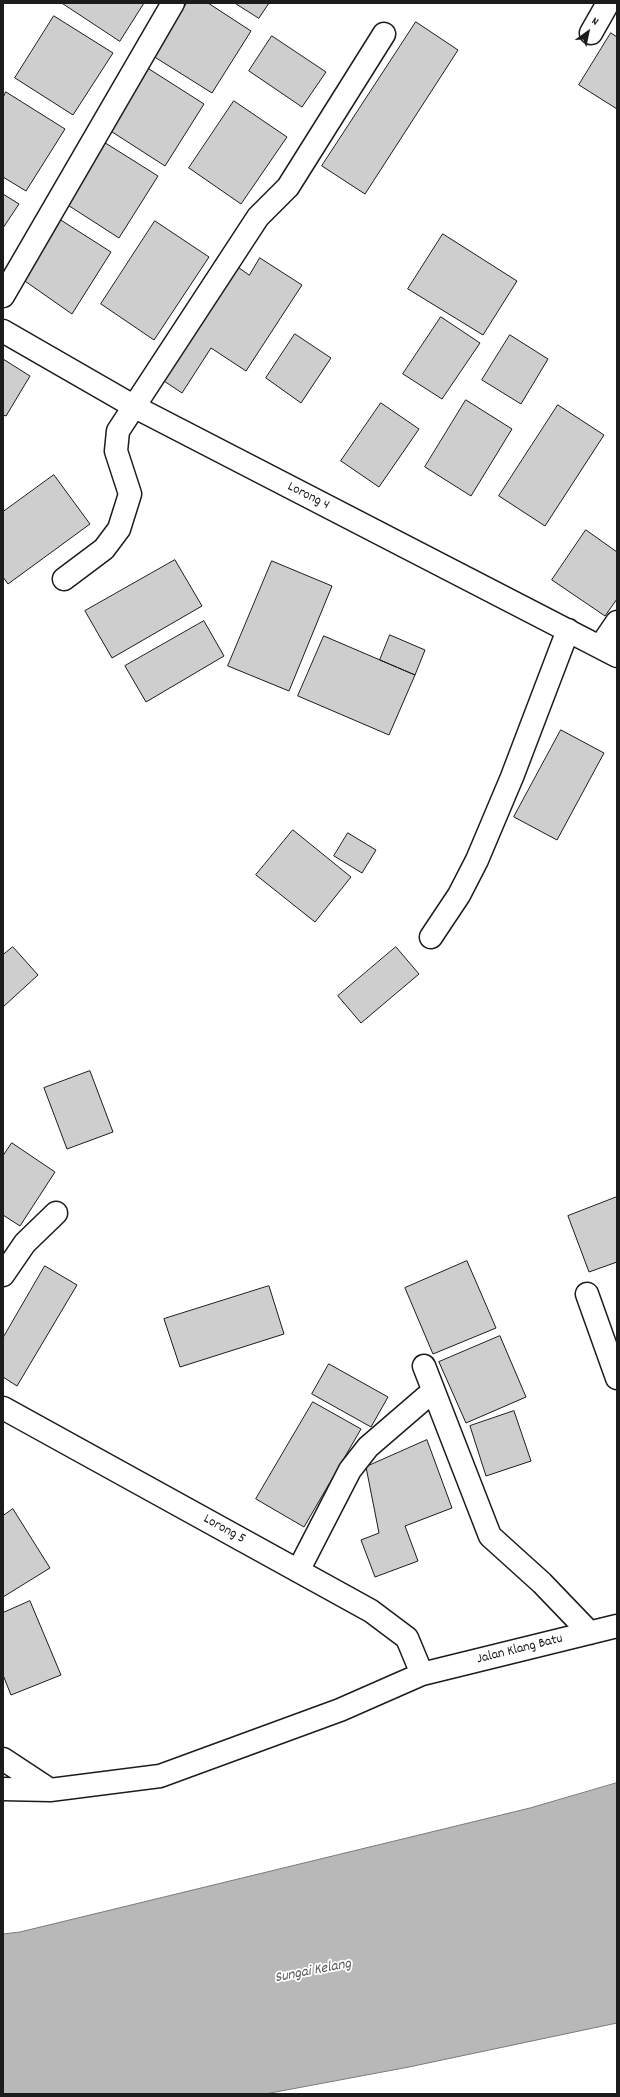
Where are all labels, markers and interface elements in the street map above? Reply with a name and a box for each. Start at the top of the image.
north arrow [568,12,608,52]
text: N [588,14,601,30]
street label: Lorong 4 [284,479,332,515]
street label: Lorong 5 [200,1512,248,1548]
street label: Jalan Klang Batu [475,1631,565,1669]
water label: Sungai Kelang [273,1956,353,1988]

